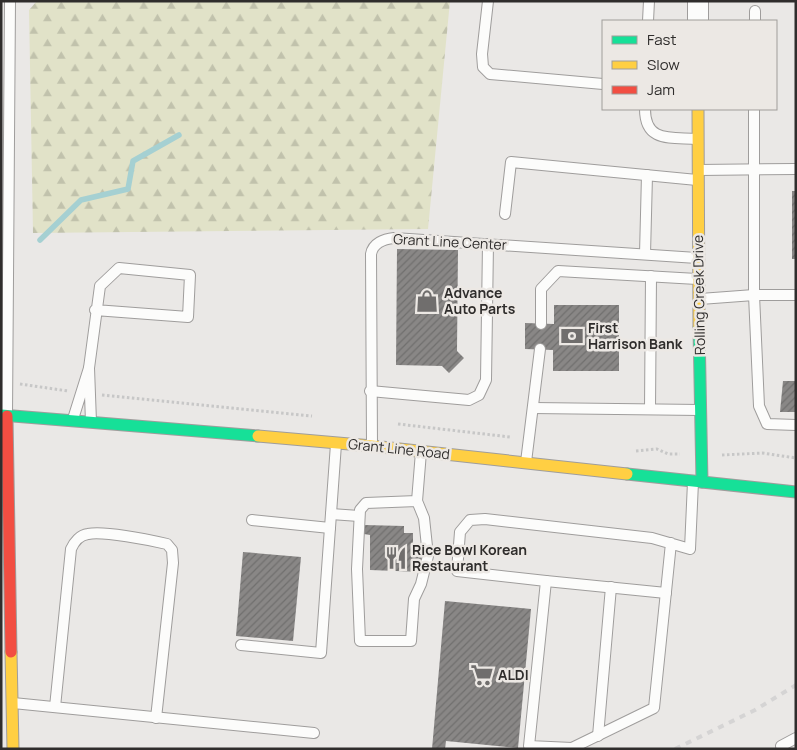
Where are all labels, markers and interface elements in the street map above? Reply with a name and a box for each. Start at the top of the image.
legend [602,20,777,110]
text: Fast [647,29,676,50]
text: Slow [647,54,680,75]
text: Jam [647,79,675,100]
street label: Grant Line Center [393,229,507,254]
street label: Rolling Creek Drive [688,235,709,355]
place label: Advance Auto Parts [444,283,516,318]
shop icon: Advance Auto Parts [414,288,440,314]
place label: First Harrison Bank [588,318,683,353]
bank icon: First Harrison Bank [559,323,585,349]
street label: Grant Line Road [347,434,451,463]
place label: Rice Bowl Korean Restaurant [412,540,527,575]
restaurant icon: Rice Bowl Korean Restaurant [383,545,409,571]
supermarket icon: ALDI [469,662,495,688]
place label: ALDI [498,665,529,684]

